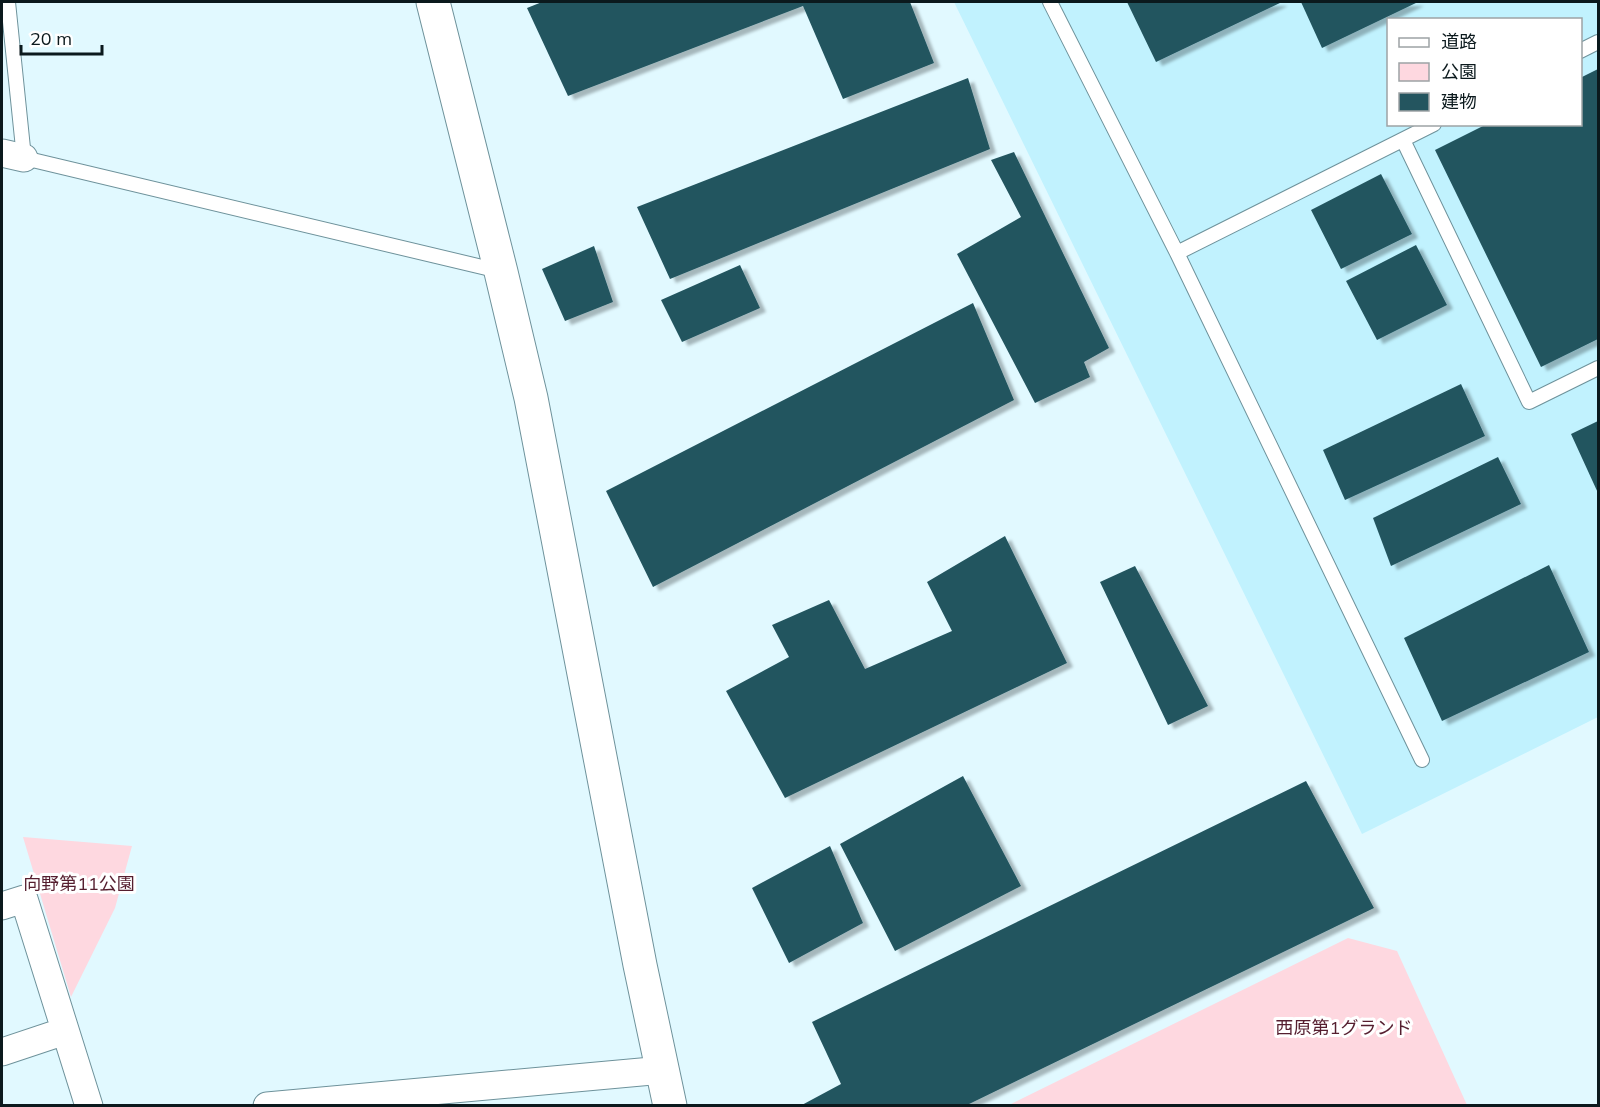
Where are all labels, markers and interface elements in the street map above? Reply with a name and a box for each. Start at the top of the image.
scale bar [21,18,102,56]
legend [1387,18,1582,126]
text: 20 m [30,27,72,50]
text: 道路 [1441,30,1477,53]
text: 公園 [1441,60,1477,83]
text: 建物 [1441,90,1477,113]
park label: 向野第11公園 [23,872,135,895]
park label: 西原第1グランド [1276,1016,1412,1039]

